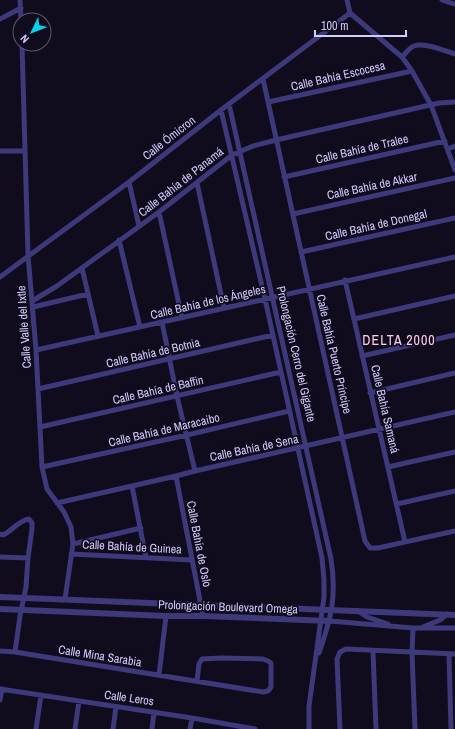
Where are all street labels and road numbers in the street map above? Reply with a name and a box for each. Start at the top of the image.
street label: Calle Bahía Escocesa [289,57,387,95]
street label: Calle Ómicron [139,112,199,164]
street label: Calle Bahía de Tralee [314,131,410,167]
street label: Calle Bahía de Panamá [135,143,227,220]
street label: Calle Bahía de Akkar [325,168,419,203]
street label: Calle Bahía de Donegal [324,206,428,244]
street label: Calle Bahía de los Ángeles [149,281,267,323]
street label: Calle Valle del Ixtle [13,285,35,369]
street label: Prolongación Cerro del Gigante [273,285,319,423]
street label: Calle Bahía Puerto Príncipe [312,293,356,415]
street label: Calle Bahía de Botnia [105,334,202,372]
street label: Calle Bahía Samaná [367,363,403,455]
street label: Calle Bahía de Baffin [111,372,205,408]
street label: Calle Bahía de Maracaibo [107,409,221,451]
street label: Calle Bahía de Sena [208,431,300,465]
street label: Calle Bahía de Oslo [183,500,215,588]
street label: Calle Bahía de Guinea [82,536,183,558]
street label: Prolongación Boulevard Omega [158,597,299,617]
street label: Calle Mina Sarabia [57,642,143,671]
street label: Calle Leros [103,687,155,709]

